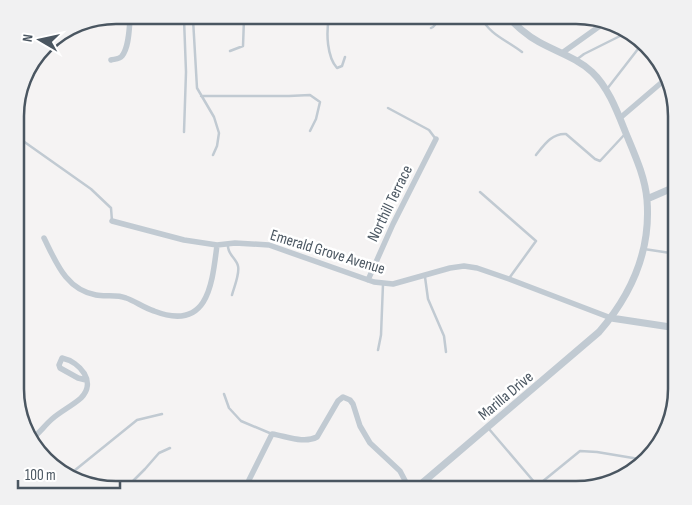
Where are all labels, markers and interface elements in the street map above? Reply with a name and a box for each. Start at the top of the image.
north arrow [15,15,65,65]
text: N [19,33,37,43]
street label: Northill Terrace [364,162,417,245]
street label: Emerald Grove Avenue [268,226,387,279]
street label: Marilla Drive [475,368,537,425]
scale bar [18,458,120,490]
text: 100 m [25,466,56,485]

